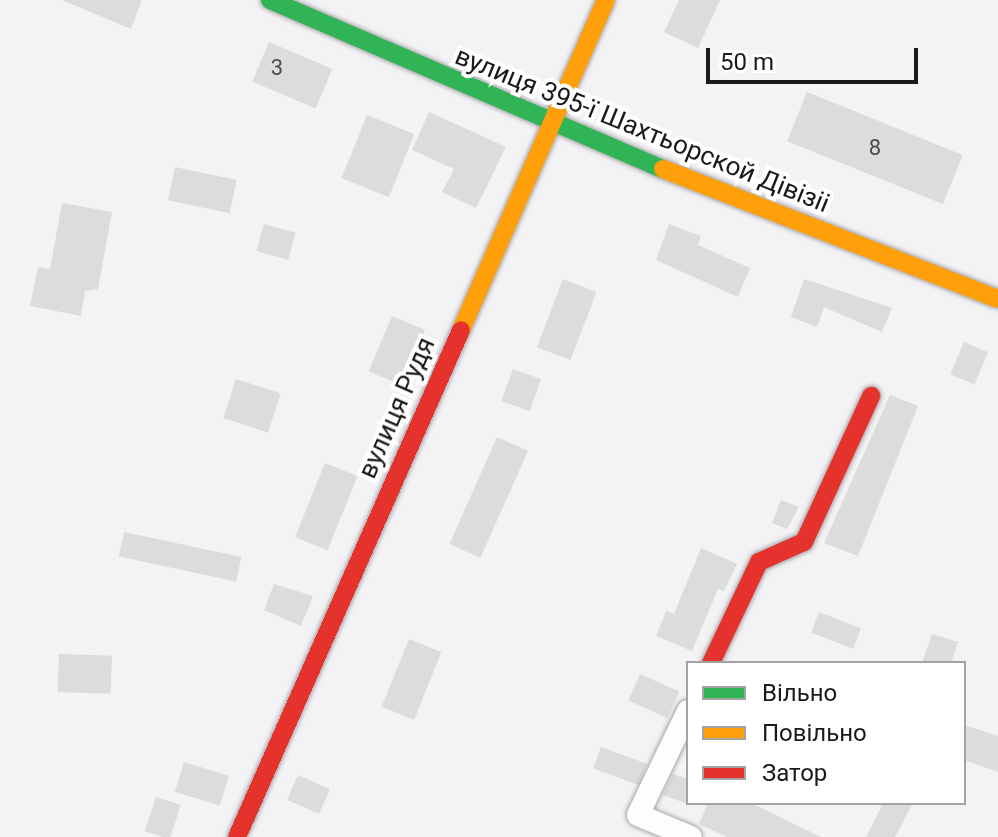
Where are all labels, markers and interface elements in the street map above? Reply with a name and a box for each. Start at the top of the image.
scale bar [710,32,922,82]
street label: вулиця 395-ї Шахтьорской Дівізіі [450,40,834,220]
text: 50 m [720,48,774,76]
house number: 3 [271,55,283,81]
house number: 8 [869,135,881,161]
street label: вулиця Рудя [352,333,442,483]
legend [686,661,966,805]
text: Вільно [762,679,837,707]
text: Повільно [762,719,867,747]
text: Затор [762,759,827,787]

